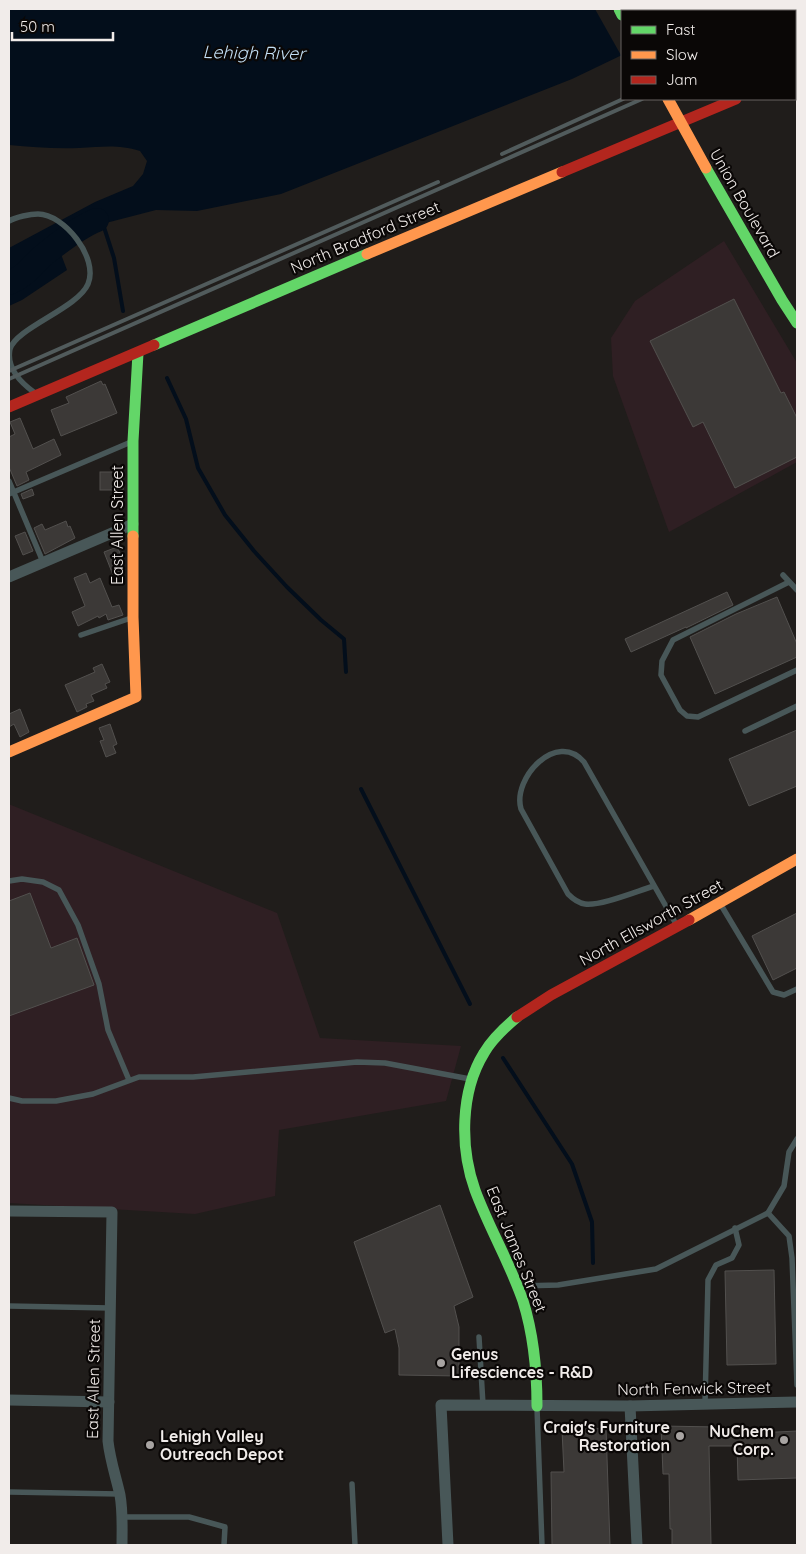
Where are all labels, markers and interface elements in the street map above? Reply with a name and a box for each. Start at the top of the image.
scale bar [12,10,114,42]
legend [621,10,796,100]
text: 50 m [20,17,55,36]
text: Fast [666,20,695,39]
water label: Lehigh River [202,40,308,65]
text: Slow [666,45,698,64]
text: Jam [666,70,697,89]
street label: Union Boulevard [706,145,784,261]
street label: North Bradford Street [287,196,443,278]
street label: East Allen Street [107,465,127,585]
street label: North Ellsworth Street [576,874,726,970]
street label: East James Street [483,1183,551,1315]
street label: East Allen Street [82,1319,104,1439]
place label: Genus Lifesciences - R&D [451,1344,593,1382]
marker: Genus Lifesciences - R&D [435,1357,447,1369]
street label: North Fenwick Street [617,1377,771,1399]
place label: Craig's Furniture Restoration [543,1417,670,1455]
place label: NuChem Corp. [709,1421,774,1459]
place label: Lehigh Valley Outreach Depot [160,1426,284,1464]
marker: Craig's Furniture Restoration [674,1430,686,1442]
marker: NuChem Corp. [778,1434,790,1446]
marker: Lehigh Valley Outreach Depot [144,1439,156,1451]

